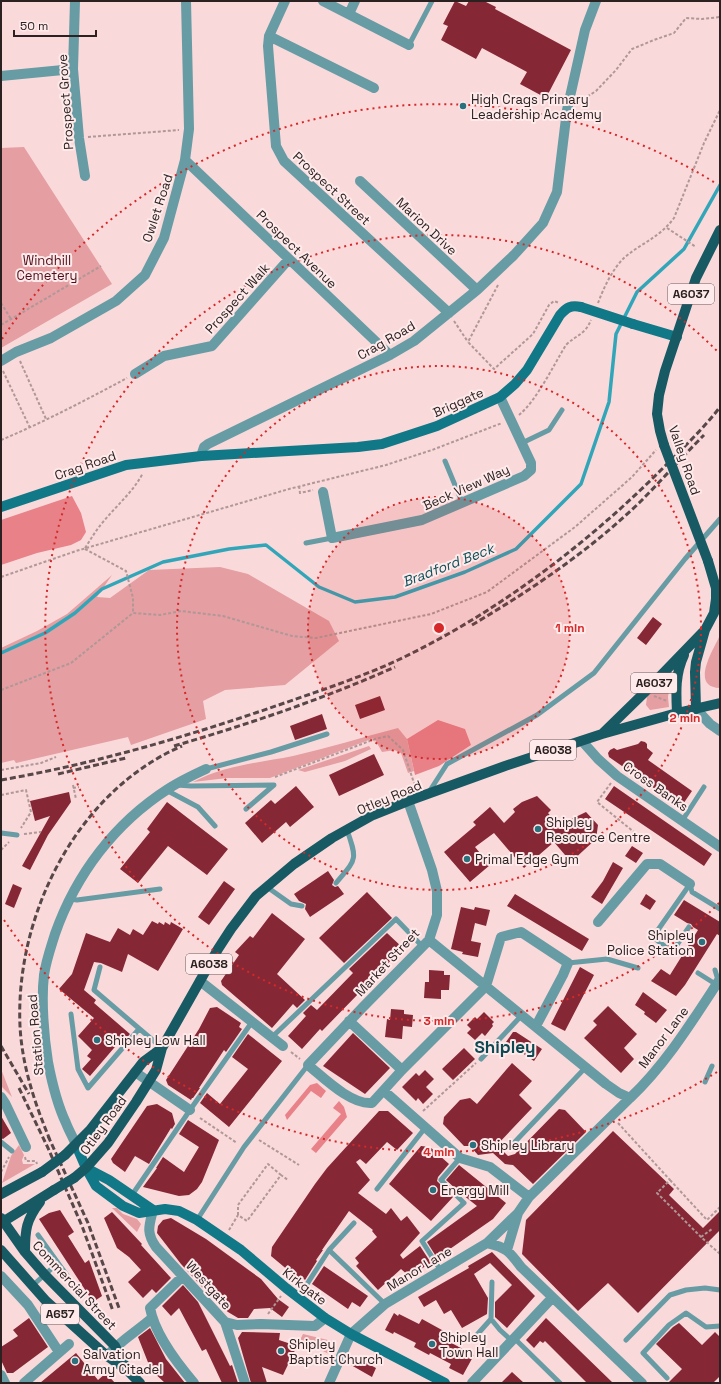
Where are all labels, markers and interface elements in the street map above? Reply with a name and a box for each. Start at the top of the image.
scale bar [14,12,96,38]
text: 50 m [20,18,48,34]
street label: Prospect Grove [54,54,77,150]
place label: High Crags Primary Leadership Academy [471,91,602,123]
marker: High Crags Primary Leadership Academy [458,101,468,111]
street label: Prospect Street [289,148,374,229]
street label: Owlet Road [138,172,177,245]
street label: Marion Drive [393,194,461,259]
street label: Prospect Avenue [253,206,341,292]
park label: Windhill Cemetery [17,252,77,284]
street label: Prospect Walk [201,260,273,337]
road number: A6037 [668,284,714,304]
street label: Crag Road [354,317,418,364]
street label: Briggate [430,384,486,421]
street label: Valley Road [665,423,704,497]
street label: Crag Road [52,447,118,484]
street label: Beck View Way [420,461,512,514]
water label: Bradford Beck [400,539,498,591]
text: 1 min [555,620,585,636]
centre of rings [432,621,446,635]
road number: A6037 [631,673,677,693]
text: 2 min [669,710,701,726]
road number: A6038 [530,740,576,760]
street label: Cross Banks [620,758,692,815]
street label: Otley Road [354,776,424,819]
place label: Shipley Resource Centre [546,814,650,846]
marker: Shipley Resource Centre [533,824,543,834]
place label: Primal Edge Gym [475,851,579,868]
marker: Primal Edge Gym [462,854,472,864]
street label: Market Street [352,925,423,1000]
place label: Shipley Police Station [607,927,694,959]
marker: Shipley Police Station [697,937,707,947]
road number: A6038 [186,954,232,974]
street label: Station Road [23,994,48,1076]
street label: Manor Lane [635,1003,692,1072]
text: 3 min [423,1013,455,1029]
place label: Shipley Low Hall [105,1032,206,1049]
marker: Shipley Low Hall [92,1035,102,1045]
district label: Shipley [475,1036,535,1058]
street label: Otley Road [76,1092,130,1158]
place label: Shipley Library [481,1137,574,1154]
marker: Shipley Library [468,1140,478,1150]
text: 4 min [423,1144,455,1160]
place label: Energy Mill [441,1182,509,1199]
marker: Energy Mill [428,1185,438,1195]
street label: Commercial Street [29,1237,120,1333]
street label: Manor Lane [384,1242,455,1295]
street label: Westgate [182,1257,235,1313]
street label: Kirkgate [279,1264,330,1309]
road number: A657 [41,1304,79,1324]
place label: Shipley Town Hall [440,1329,498,1361]
place label: Shipley Baptist Church [289,1336,383,1368]
marker: Shipley Town Hall [427,1339,437,1349]
place label: Salvation Army Citadel [83,1346,163,1378]
marker: Shipley Baptist Church [276,1346,286,1356]
marker: Salvation Army Citadel [70,1356,80,1366]

